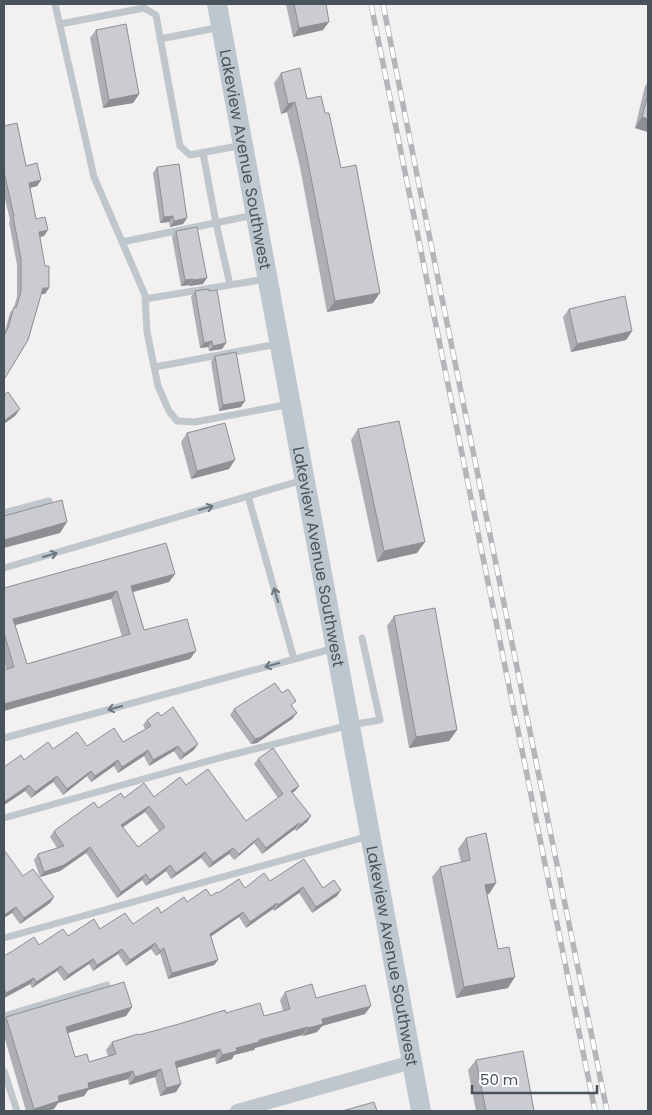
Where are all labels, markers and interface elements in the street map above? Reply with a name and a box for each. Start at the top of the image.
street label: Lakeview Avenue Southwest [214,47,277,272]
street label: Lakeview Avenue Southwest [287,445,350,669]
one-way arrow [198,503,214,513]
one-way arrow [42,549,58,559]
one-way arrow [270,587,280,603]
one-way arrow [264,660,280,670]
one-way arrow [107,704,123,713]
street label: Lakeview Avenue Southwest [360,844,424,1068]
scale bar [472,1062,597,1094]
text: 50 m [480,1069,518,1090]

